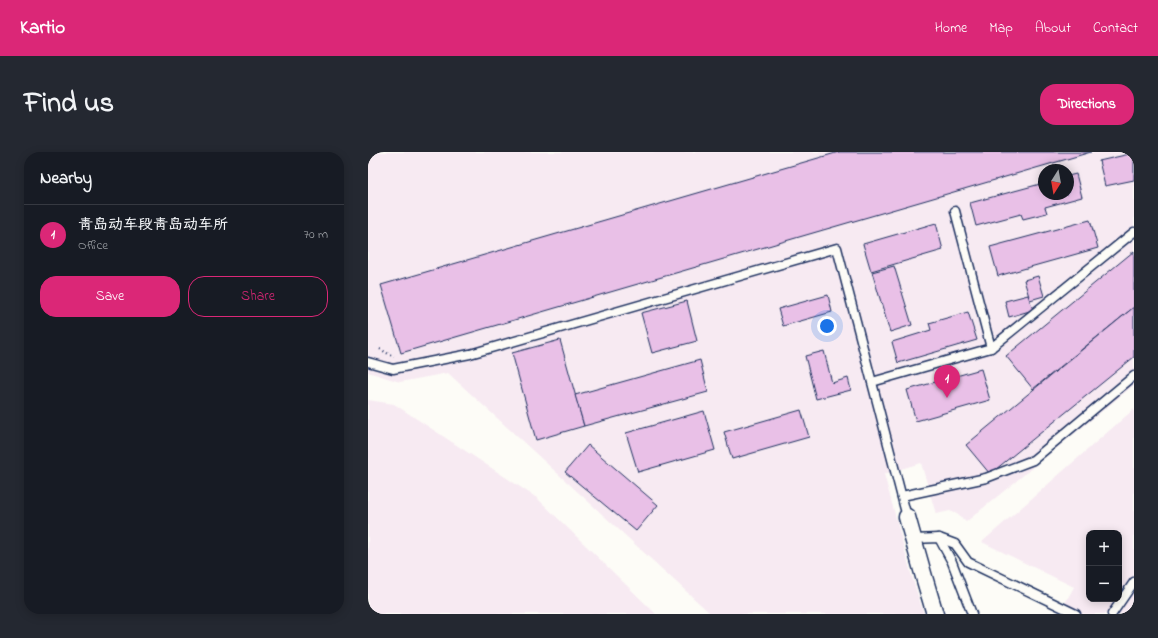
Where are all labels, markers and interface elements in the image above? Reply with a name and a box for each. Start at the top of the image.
text: Kartio [20,15,65,42]
text: Home [935,18,967,39]
text: Map [989,18,1013,39]
text: About [1035,18,1071,39]
text: Contact [1093,18,1138,39]
text: Find us [24,84,114,125]
button: Directions [1040,84,1134,125]
north arrow [1038,164,1074,200]
text: Nearby [40,166,92,191]
text: 青岛动车段青岛动车所 [78,214,228,236]
text: 1 [51,225,55,244]
text: 70 m [304,225,328,244]
text: Office [78,236,108,255]
button: Save [40,276,180,317]
button: Share [188,276,328,317]
your location [817,316,837,336]
pin: 1 [934,365,960,398]
map controls [1086,530,1122,602]
button: + [1086,530,1122,566]
button: − [1086,566,1122,602]

